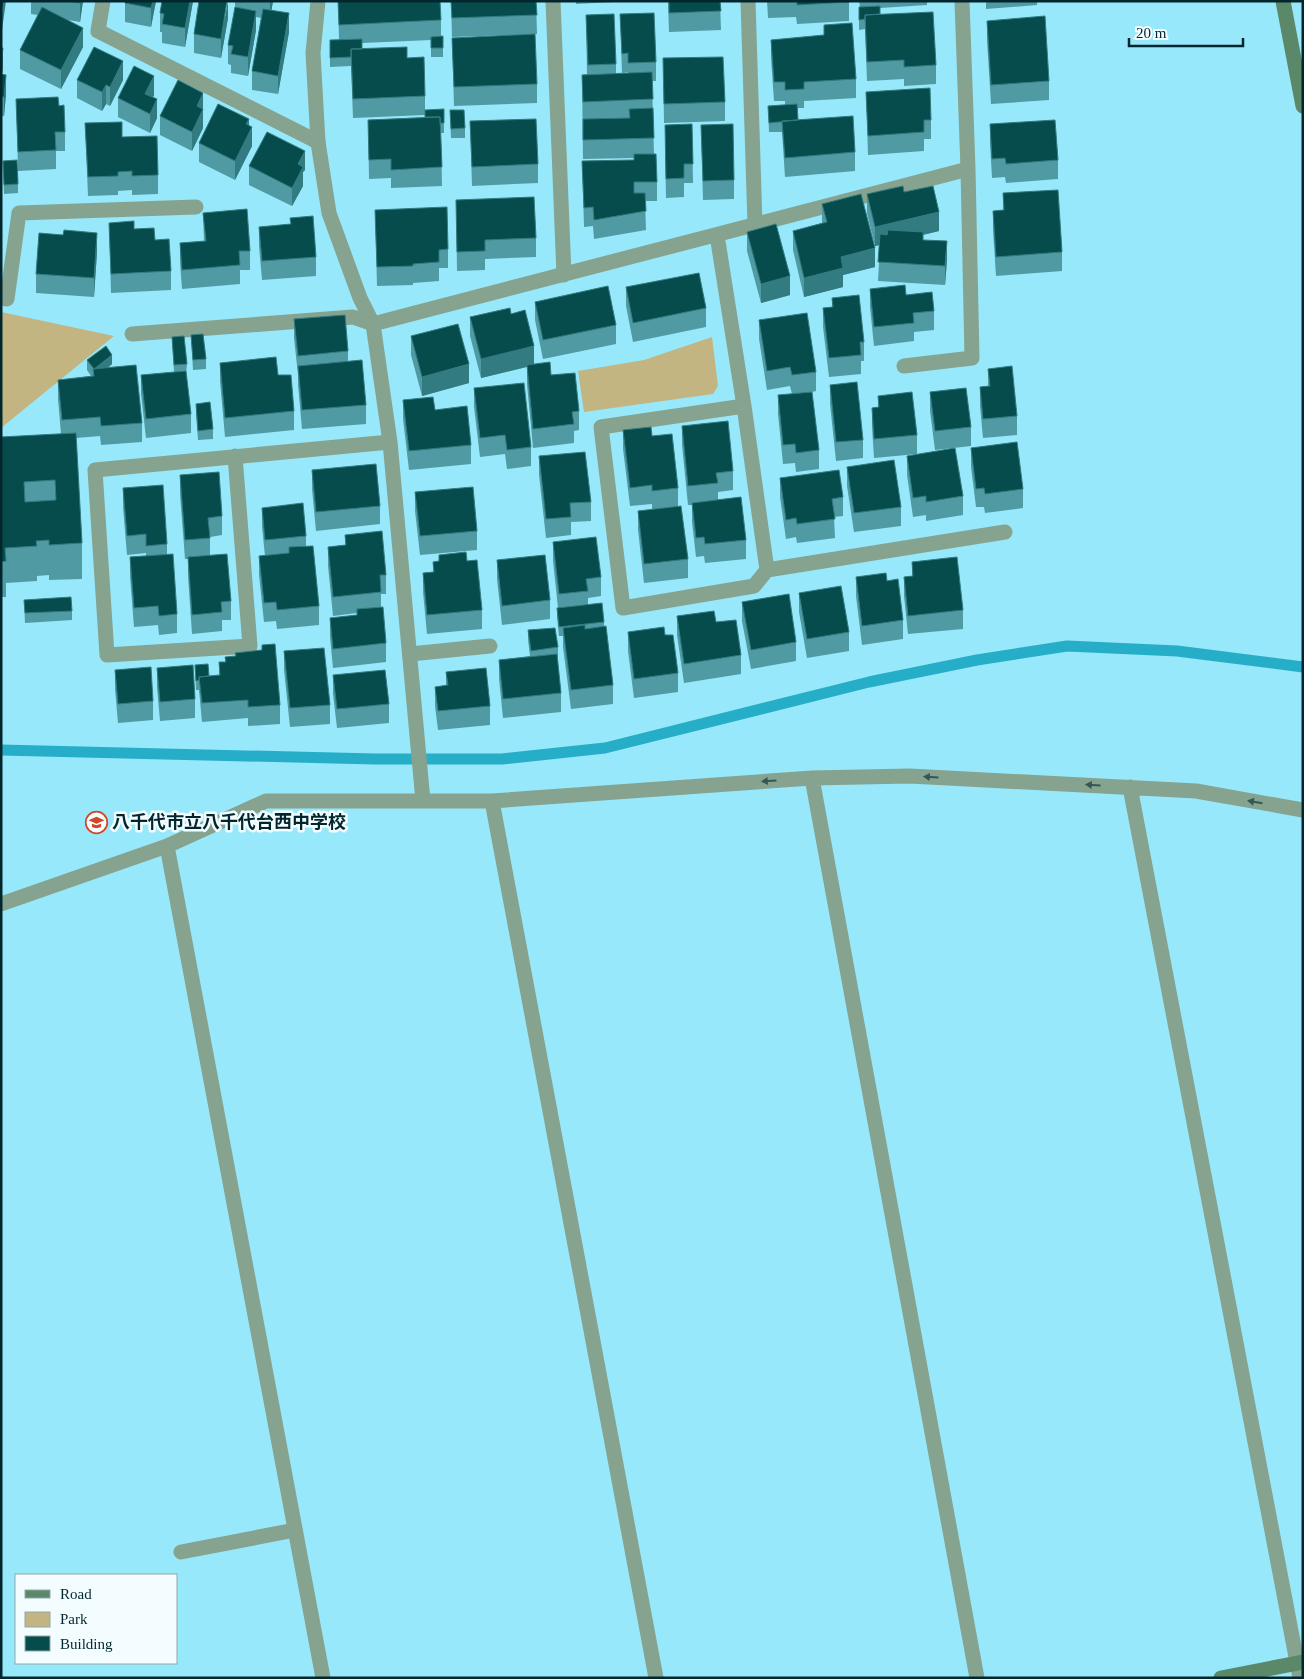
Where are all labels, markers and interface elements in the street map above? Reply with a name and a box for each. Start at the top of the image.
scale bar [1129,15,1243,47]
text: 20 m [1136,25,1167,41]
one-way arrow [923,773,939,781]
one-way arrow [760,777,776,785]
one-way arrow [1085,781,1101,789]
one-way arrow [1247,798,1262,806]
school or university icon: 八千代市立八千代台西中学校 [84,810,108,834]
place label: 八千代市立八千代台西中学校 [112,812,346,832]
legend [15,1574,178,1664]
text: Road [60,1586,92,1602]
text: Park [60,1611,88,1627]
text: Building [60,1636,113,1652]

